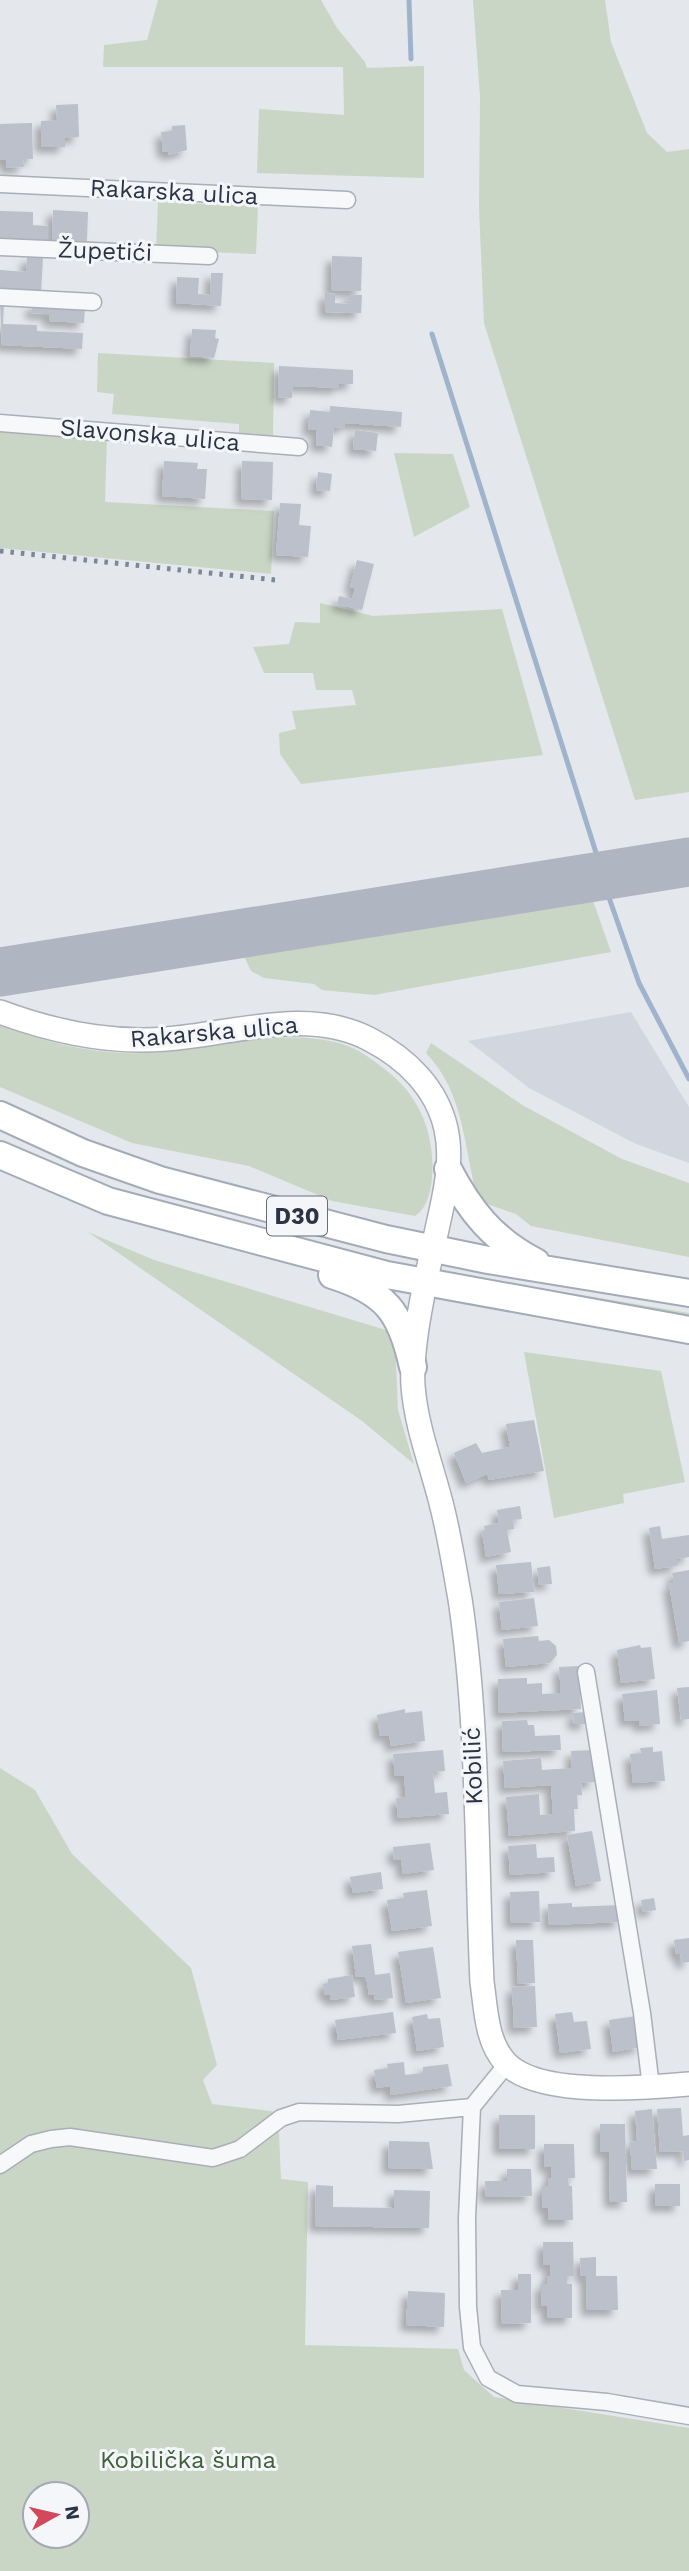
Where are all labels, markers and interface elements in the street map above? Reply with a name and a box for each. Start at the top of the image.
street label: Rakarska ulica [89,174,259,210]
street label: Župetići [57,235,153,267]
street label: Slavonska ulica [59,413,241,457]
street label: Rakarska ulica [129,1011,299,1053]
road number: D30 [267,1196,327,1236]
street label: Kobilić [458,1727,488,1805]
park label: Kobilička šuma [100,2446,276,2474]
north arrow [21,2480,91,2550]
text: N [60,2504,85,2521]

